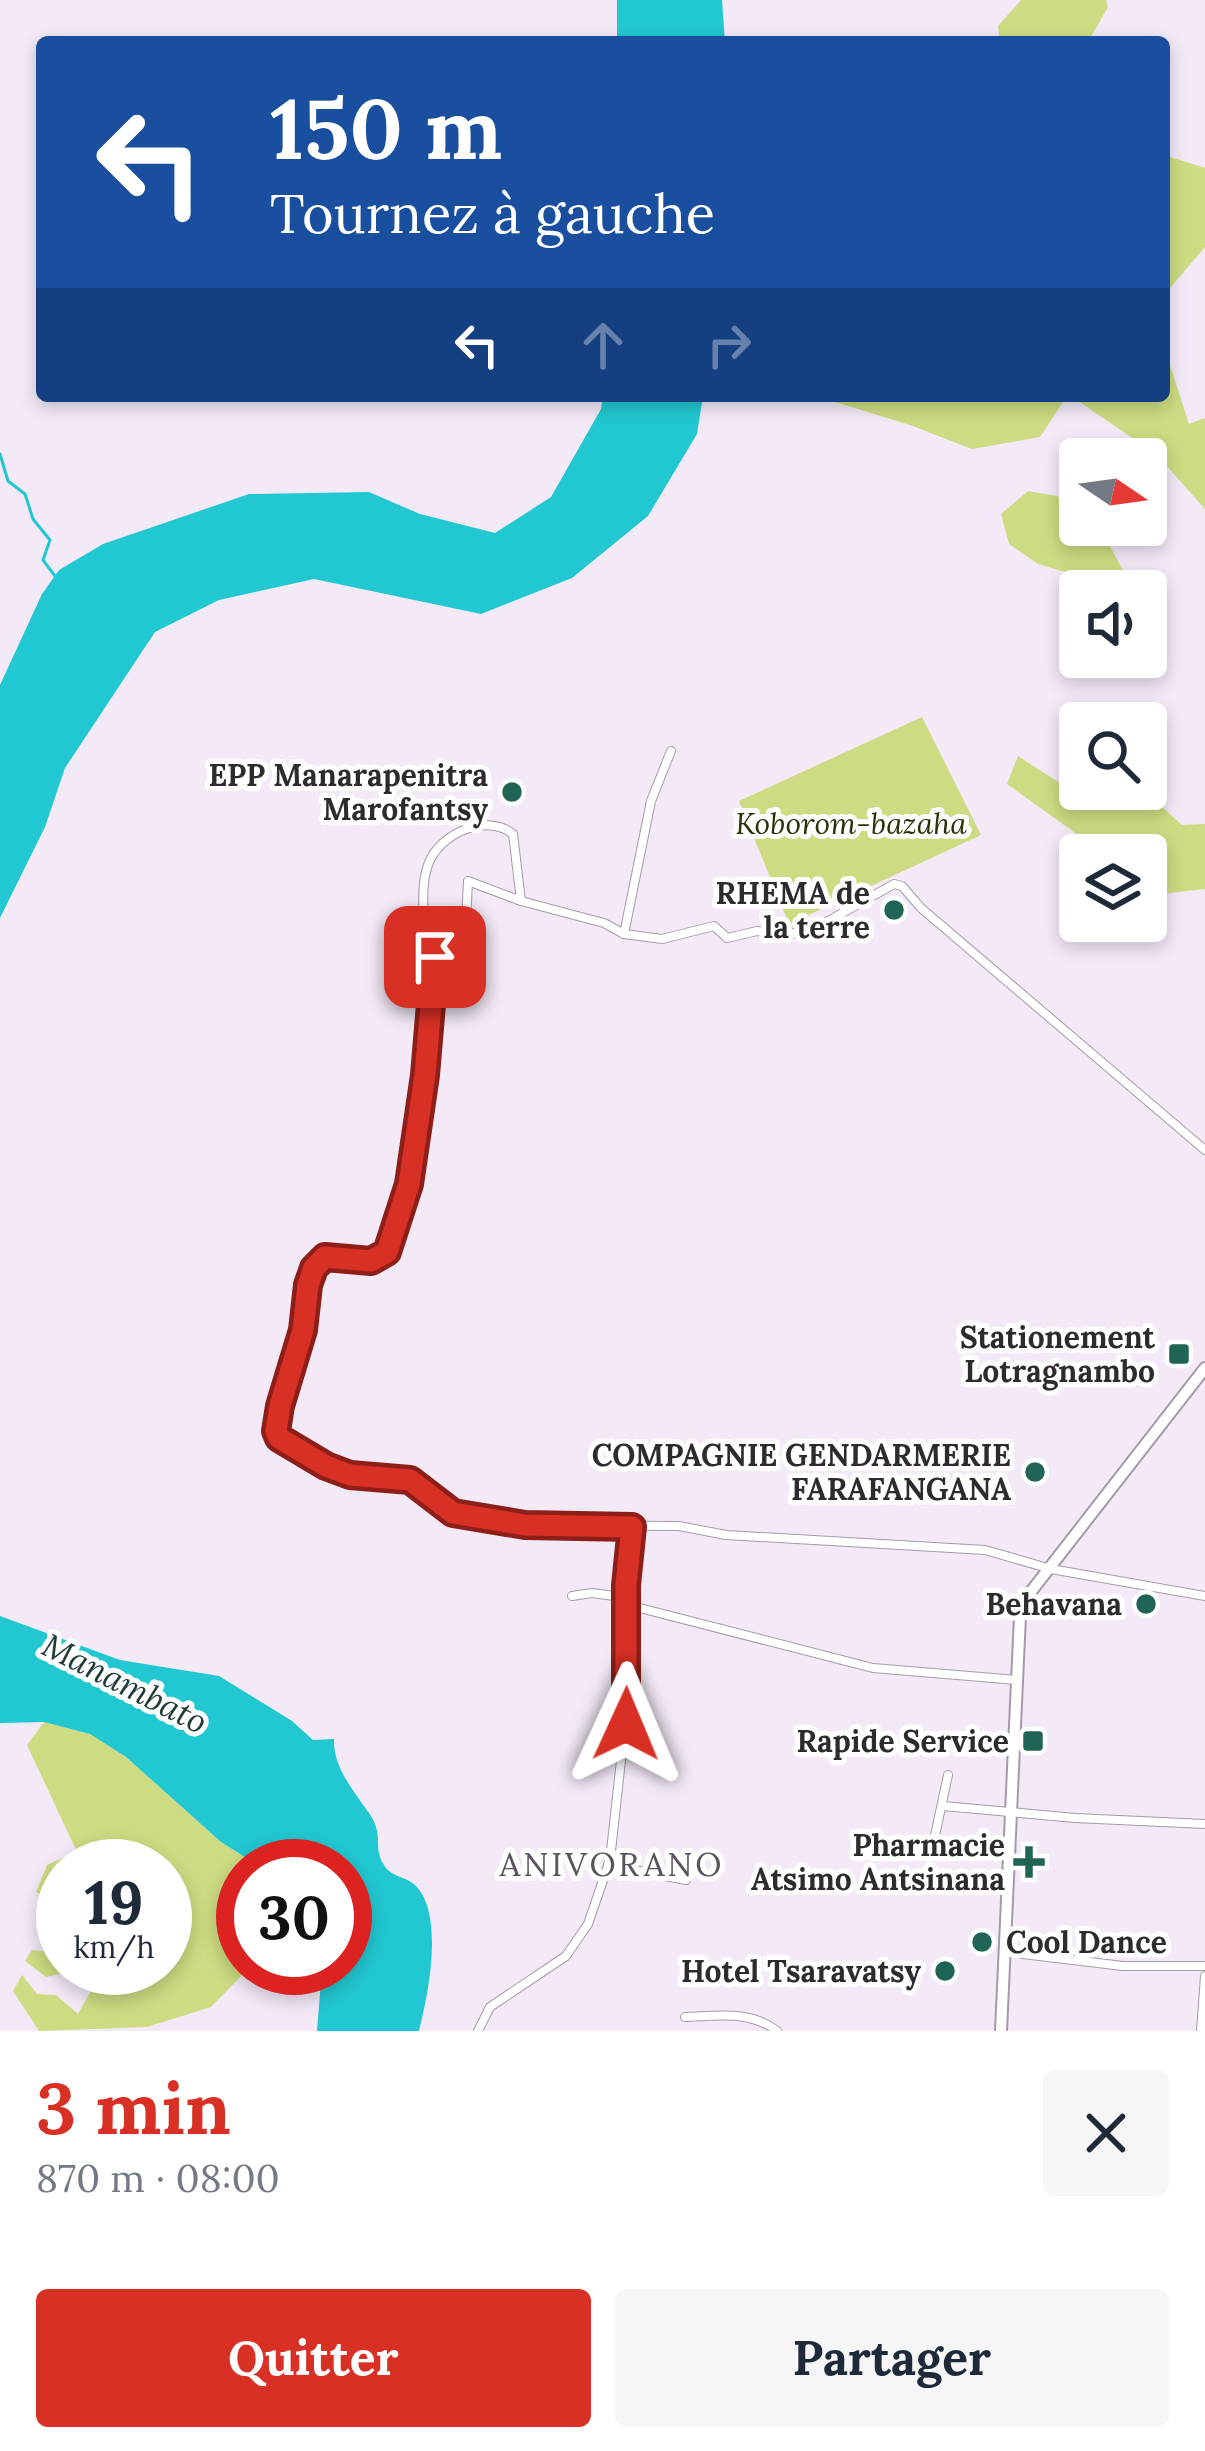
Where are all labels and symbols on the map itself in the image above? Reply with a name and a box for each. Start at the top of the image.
north arrow [1059,438,1167,546]
place label: EPP Manarapenitra Marofantsy [208,756,488,829]
marker: EPP Manarapenitra Marofantsy [499,779,525,805]
park label: Koborom-bazaha [735,804,967,842]
place label: RHEMA de la terre [715,874,870,946]
marker: RHEMA de la terre [881,897,907,923]
pin [384,906,486,1008]
place label: Stationement Lotragnambo [960,1318,1156,1391]
marker: Stationement Lotragnambo [1166,1341,1192,1367]
place label: COMPAGNIE GENDARMERIE FARAFANGANA [592,1436,1011,1508]
marker: COMPAGNIE GENDARMERIE FARAFANGANA [1022,1459,1048,1485]
place label: Behavana [985,1585,1122,1623]
marker: Behavana [1133,1591,1159,1617]
water label: Manambato [35,1624,215,1742]
position arrow [563,1661,689,1787]
place label: Rapide Service [797,1722,1009,1760]
marker: Rapide Service [1020,1728,1046,1754]
place label: Pharmacie Atsimo Antsinana [751,1826,1005,1898]
speed limit sign: 30 [216,1839,372,1995]
district label: ANIVORANO [499,1843,725,1885]
marker: Pharmacie Atsimo Antsinana [1016,1849,1042,1875]
place label: Cool Dance [1006,1923,1167,1961]
marker: Cool Dance [969,1929,995,1955]
place label: Hotel Tsaravatsy [681,1952,921,1991]
marker: Hotel Tsaravatsy [932,1958,958,1984]

